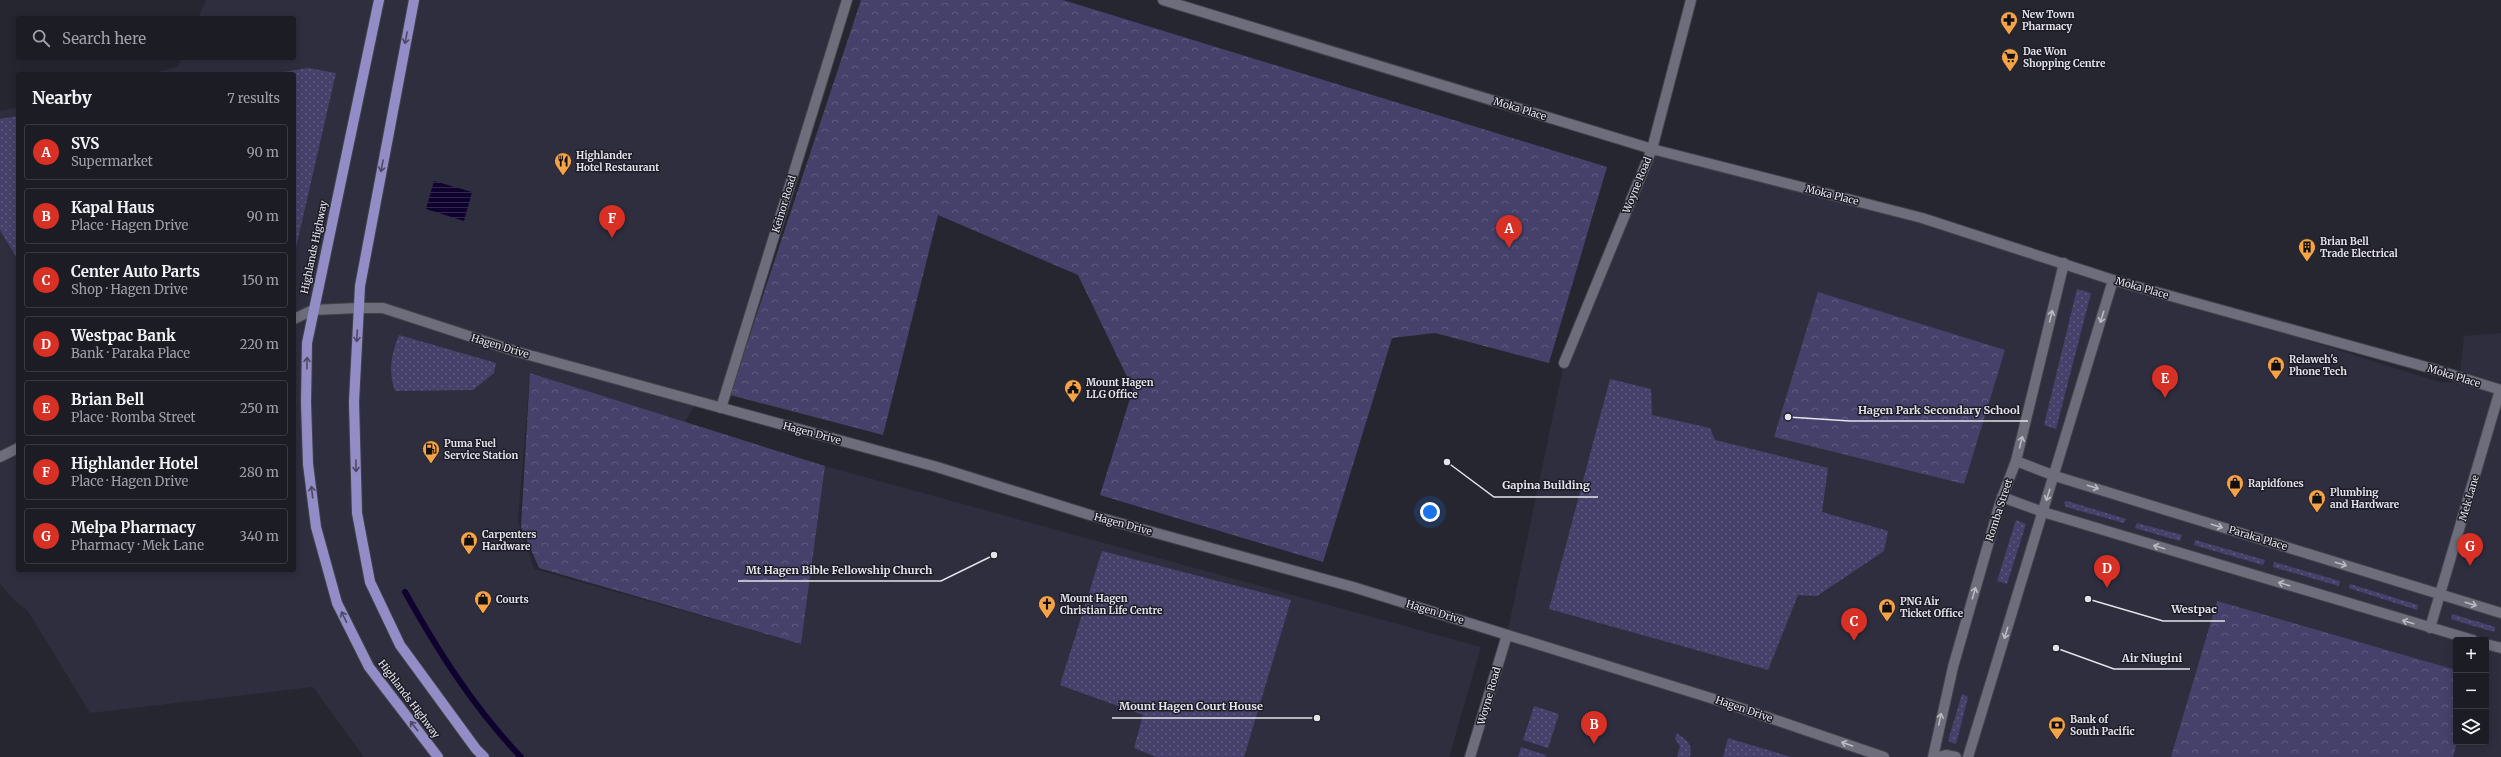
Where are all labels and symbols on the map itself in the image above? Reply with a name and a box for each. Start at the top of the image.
place label: New Town Pharmacy [2022,8,2075,33]
pharmacy icon: New Town Pharmacy [1999,10,2019,35]
one-way arrow [402,31,410,44]
place label: Dae Won Shopping Centre [2023,45,2106,70]
supermarket icon: Dae Won Shopping Centre [2000,47,2020,72]
street label: Moka Place [1492,95,1548,123]
place label: Highlander Hotel Restaurant [576,149,659,174]
restaurant icon: Highlander Hotel Restaurant [553,151,573,176]
street label: Woyne Road [1619,155,1654,216]
one-way arrow [378,159,386,172]
street label: Keinor Road [769,174,799,234]
street label: Moka Place [1804,182,1860,208]
street label: Highlands Highway [298,199,330,295]
pin: F [599,205,625,238]
pin: A [1496,215,1522,248]
place label: Brian Bell Trade Electrical [2320,235,2399,260]
building icon: Brian Bell Trade Electrical [2297,237,2317,262]
street label: Moka Place [2114,274,2170,302]
one-way arrow [2048,310,2055,323]
one-way arrow [2098,311,2105,324]
one-way arrow [353,329,361,342]
street label: Hagen Drive [470,331,530,361]
place label: Relaweh's Phone Tech [2289,353,2347,378]
shop icon: Relaweh's Phone Tech [2266,355,2286,380]
one-way arrow [303,357,310,370]
street label: Moka Place [2426,362,2482,390]
pin: E [2152,365,2178,398]
place label: Mount Hagen LLG Office [1086,376,1154,401]
public building icon: Mount Hagen LLG Office [1063,378,1083,403]
callout: Hagen Park Secondary School [1850,398,2028,421]
text: Hagen Park Secondary School [1858,403,2021,417]
street label: Hagen Drive [782,419,842,447]
one-way arrow [2017,436,2025,449]
place label: Puma Fuel Service Station [444,437,518,462]
fuel station icon: Puma Fuel Service Station [421,439,441,464]
one-way arrow [352,459,359,472]
shop icon: Rapidfones [2225,473,2245,498]
street label: Mek Lane [2456,473,2482,523]
callout: Gapina Building [1494,474,1598,497]
street label: Romba Street [1983,477,2015,543]
place label: Rapidfones [2248,477,2304,490]
text: Gapina Building [1502,478,1590,492]
one-way arrow [2086,484,2099,491]
one-way arrow [308,486,315,499]
place label: Plumbing and Hardware [2330,486,2400,511]
shop icon: Plumbing and Hardware [2307,488,2327,513]
one-way arrow [2044,489,2051,502]
your location [1420,502,1440,522]
street label: Hagen Drive [1093,510,1153,538]
one-way arrow [2210,523,2223,530]
street label: Paraka Place [2227,523,2289,553]
place label: Carpenters Hardware [482,528,536,553]
shop icon: Carpenters Hardware [459,530,479,555]
pin: G [2457,533,2483,566]
one-way arrow [2153,543,2166,550]
pin: D [2094,555,2120,588]
callout: Mt Hagen Bible Fellowship Church [738,558,941,581]
one-way arrow [2334,561,2347,568]
text: Mt Hagen Bible Fellowship Church [746,563,933,577]
one-way arrow [2278,580,2291,587]
one-way arrow [1971,587,1978,600]
shop icon: Courts [473,589,493,614]
place label: Mount Hagen Christian Life Centre [1060,592,1163,617]
place label: Courts [496,593,529,606]
church icon: Mount Hagen Christian Life Centre [1037,594,1057,619]
place label: PNG Air Ticket Office [1900,595,1964,620]
street label: Hagen Drive [1405,597,1465,627]
shop icon: PNG Air Ticket Office [1877,597,1897,622]
callout: Westpac [2163,598,2225,621]
one-way arrow [2464,601,2477,608]
text: Westpac [2170,602,2217,616]
pin: C [1841,608,1867,641]
one-way arrow [340,612,347,624]
one-way arrow [2402,618,2415,625]
one-way arrow [2001,627,2009,639]
callout: Air Niugini [2114,646,2190,669]
text: Air Niugini [2121,651,2182,665]
street label: Highlands Highway [375,657,443,741]
street label: Woyne Road [1474,666,1503,727]
street label: Hagen Drive [1714,693,1774,725]
callout: Mount Hagen Court House [1112,695,1271,718]
text: Mount Hagen Court House [1119,699,1263,713]
pin: B [1581,711,1607,744]
one-way arrow [1937,713,1945,726]
place label: Bank of South Pacific [2070,713,2135,738]
bank icon: Bank of South Pacific [2047,715,2067,740]
one-way arrow [410,721,418,732]
one-way arrow [1841,740,1853,748]

